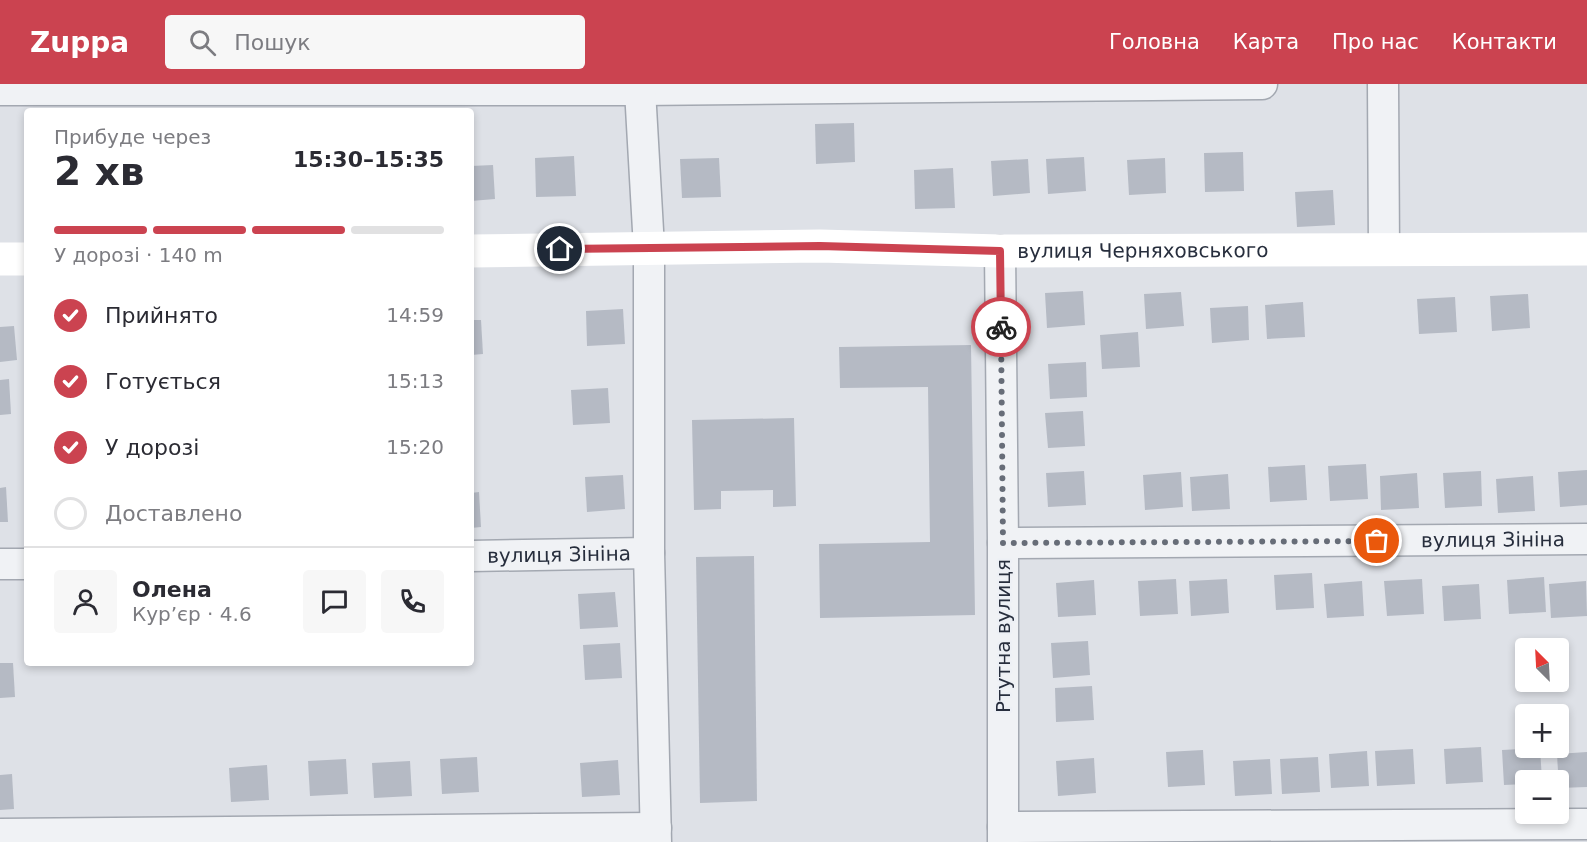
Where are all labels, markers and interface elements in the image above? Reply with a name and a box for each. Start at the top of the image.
search box [165,15,585,69]
text: Zuppa [30,26,129,59]
icon: search [186,26,219,59]
text: Пошук [234,30,311,55]
text: Головна [1109,30,1200,54]
text: Карта [1233,30,1299,54]
text: Про нас [1332,30,1419,54]
text: Контакти [1452,30,1557,54]
text: Прибуде через [54,125,211,149]
text: 15:30–15:35 [293,147,444,172]
text: 2 хв [54,149,145,194]
pin [534,223,585,274]
icon: home [543,232,576,265]
street label: вулиця Черняховського [1017,238,1268,263]
text: У дорозі · 140 m [54,243,223,267]
courier [971,297,1031,357]
icon: check [54,299,87,332]
text: Прийнято [105,303,218,328]
text: 14:59 [386,303,444,327]
icon: bike [985,311,1018,344]
icon: check [54,365,87,398]
text: Готується [105,369,221,394]
text: 15:13 [386,369,444,393]
icon: check [54,431,87,464]
text: У дорозі [105,435,199,460]
text: 15:20 [386,435,444,459]
text: Доставлено [105,501,242,526]
pin [1351,515,1402,566]
icon: bag [1360,524,1393,557]
street label: вулиця Зініна [1421,527,1565,552]
street label: вулиця Зініна [487,541,631,568]
street label: Ртутна вулиця [991,559,1015,713]
button: person [54,570,117,633]
button: chat [303,570,366,633]
button: phone [381,570,444,633]
text: Олена [132,577,212,602]
text: Кур’єр · 4.6 [132,602,252,626]
north arrow [1515,638,1569,692]
map controls [1515,638,1569,824]
button: + [1515,704,1569,758]
button: − [1515,770,1569,824]

